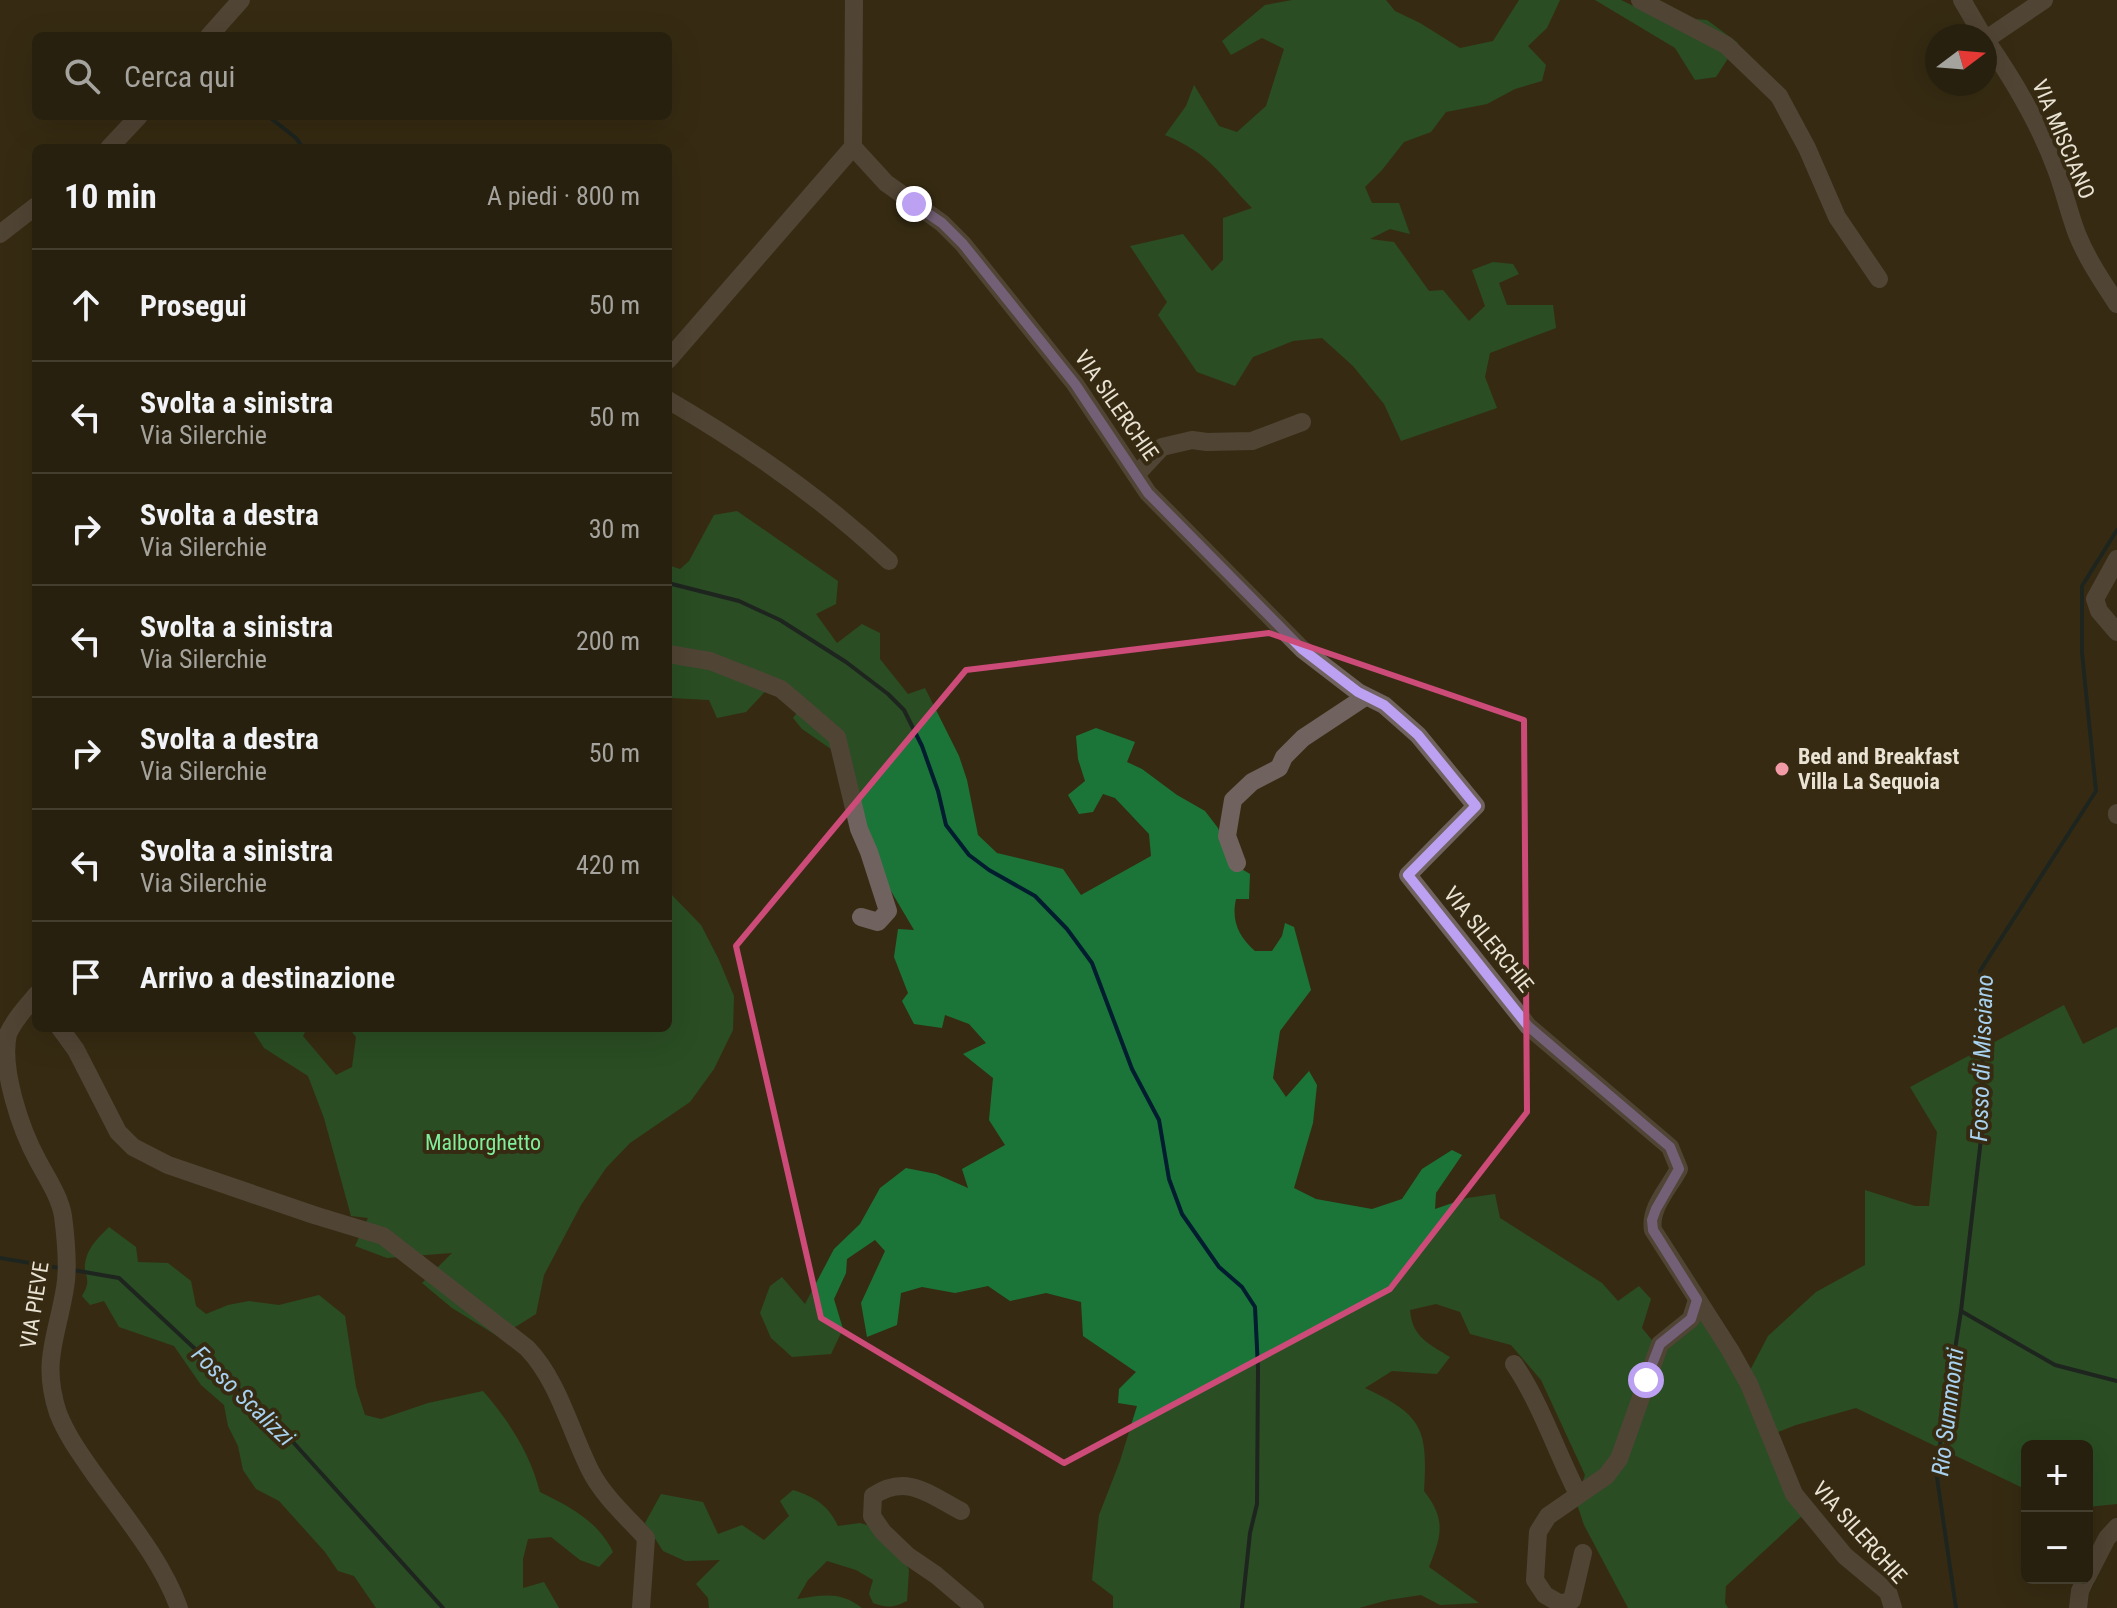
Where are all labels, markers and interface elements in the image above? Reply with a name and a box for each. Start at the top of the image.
north arrow [1925,24,1997,96]
search box [32,32,672,120]
icon: search [60,54,104,98]
text: Cerca qui [124,59,235,94]
street label: VIA MISCIANO [2027,76,2100,203]
text: 10 min [64,176,157,216]
text: A piedi · 800 m [487,181,640,211]
route end [896,186,932,222]
icon: ahead [64,283,108,327]
text: Prosegui [140,288,247,323]
text: 50 m [589,290,640,320]
street label: VIA SILERCHIE [1070,346,1164,465]
text: Svolta a sinistra [140,385,333,420]
icon: left [64,395,108,439]
text: 50 m [589,402,640,432]
text: Via Silerchie [140,420,267,450]
text: Svolta a destra [140,497,319,532]
icon: right [64,507,108,551]
text: 30 m [589,514,640,544]
text: Via Silerchie [140,532,267,562]
text: Svolta a sinistra [140,609,333,644]
icon: left [64,619,108,663]
text: 200 m [576,626,640,656]
text: Via Silerchie [140,644,267,674]
text: Svolta a destra [140,721,319,756]
icon: right [64,731,108,775]
text: 50 m [589,738,640,768]
place label: Bed and Breakfast Villa La Sequoia [1798,744,1959,794]
text: Via Silerchie [140,756,267,786]
marker: Bed and Breakfast Villa La Sequoia [1773,760,1791,778]
text: Svolta a sinistra [140,833,333,868]
icon: left [64,843,108,887]
text: 420 m [576,850,640,880]
text: Via Silerchie [140,868,267,898]
street label: VIA SILERCHIE [1439,882,1539,997]
icon: arrive [64,955,108,999]
text: Arrivo a destinazione [140,960,395,995]
water label: Fosso di Misciano [1965,974,1999,1142]
park label: Malborghetto [425,1130,541,1155]
street label: VIA PIEVE [15,1260,54,1350]
water label: Fosso Scalizzi [186,1340,300,1452]
water label: Rio Summonti [1926,1346,1970,1477]
route start [1628,1362,1664,1398]
map controls [2021,1440,2093,1584]
button: + [2021,1440,2093,1512]
street label: VIA SILERCHIE [1807,1476,1912,1588]
button: − [2021,1512,2093,1584]

